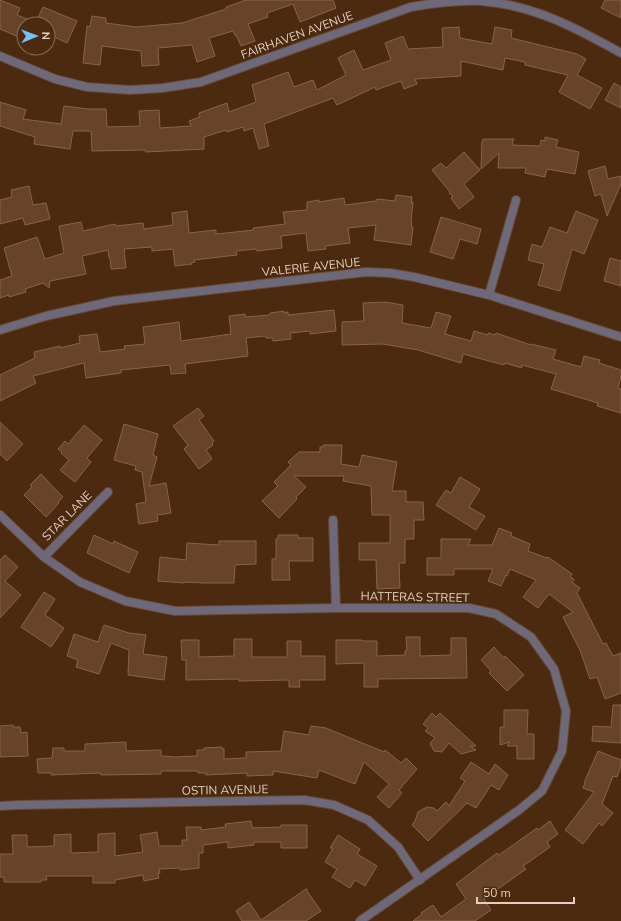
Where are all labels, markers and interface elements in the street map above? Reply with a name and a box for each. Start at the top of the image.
street label: FAIRHAVEN AVENUE [239,7,355,63]
north arrow [16,16,56,56]
text: N [38,32,53,40]
street label: VALERIE AVENUE [260,254,361,280]
street label: STAR LANE [39,488,95,544]
street label: HATTERAS STREET [360,588,470,606]
street label: OSTIN AVENUE [182,781,268,799]
scale bar [477,879,574,905]
text: 50 m [483,885,511,901]

